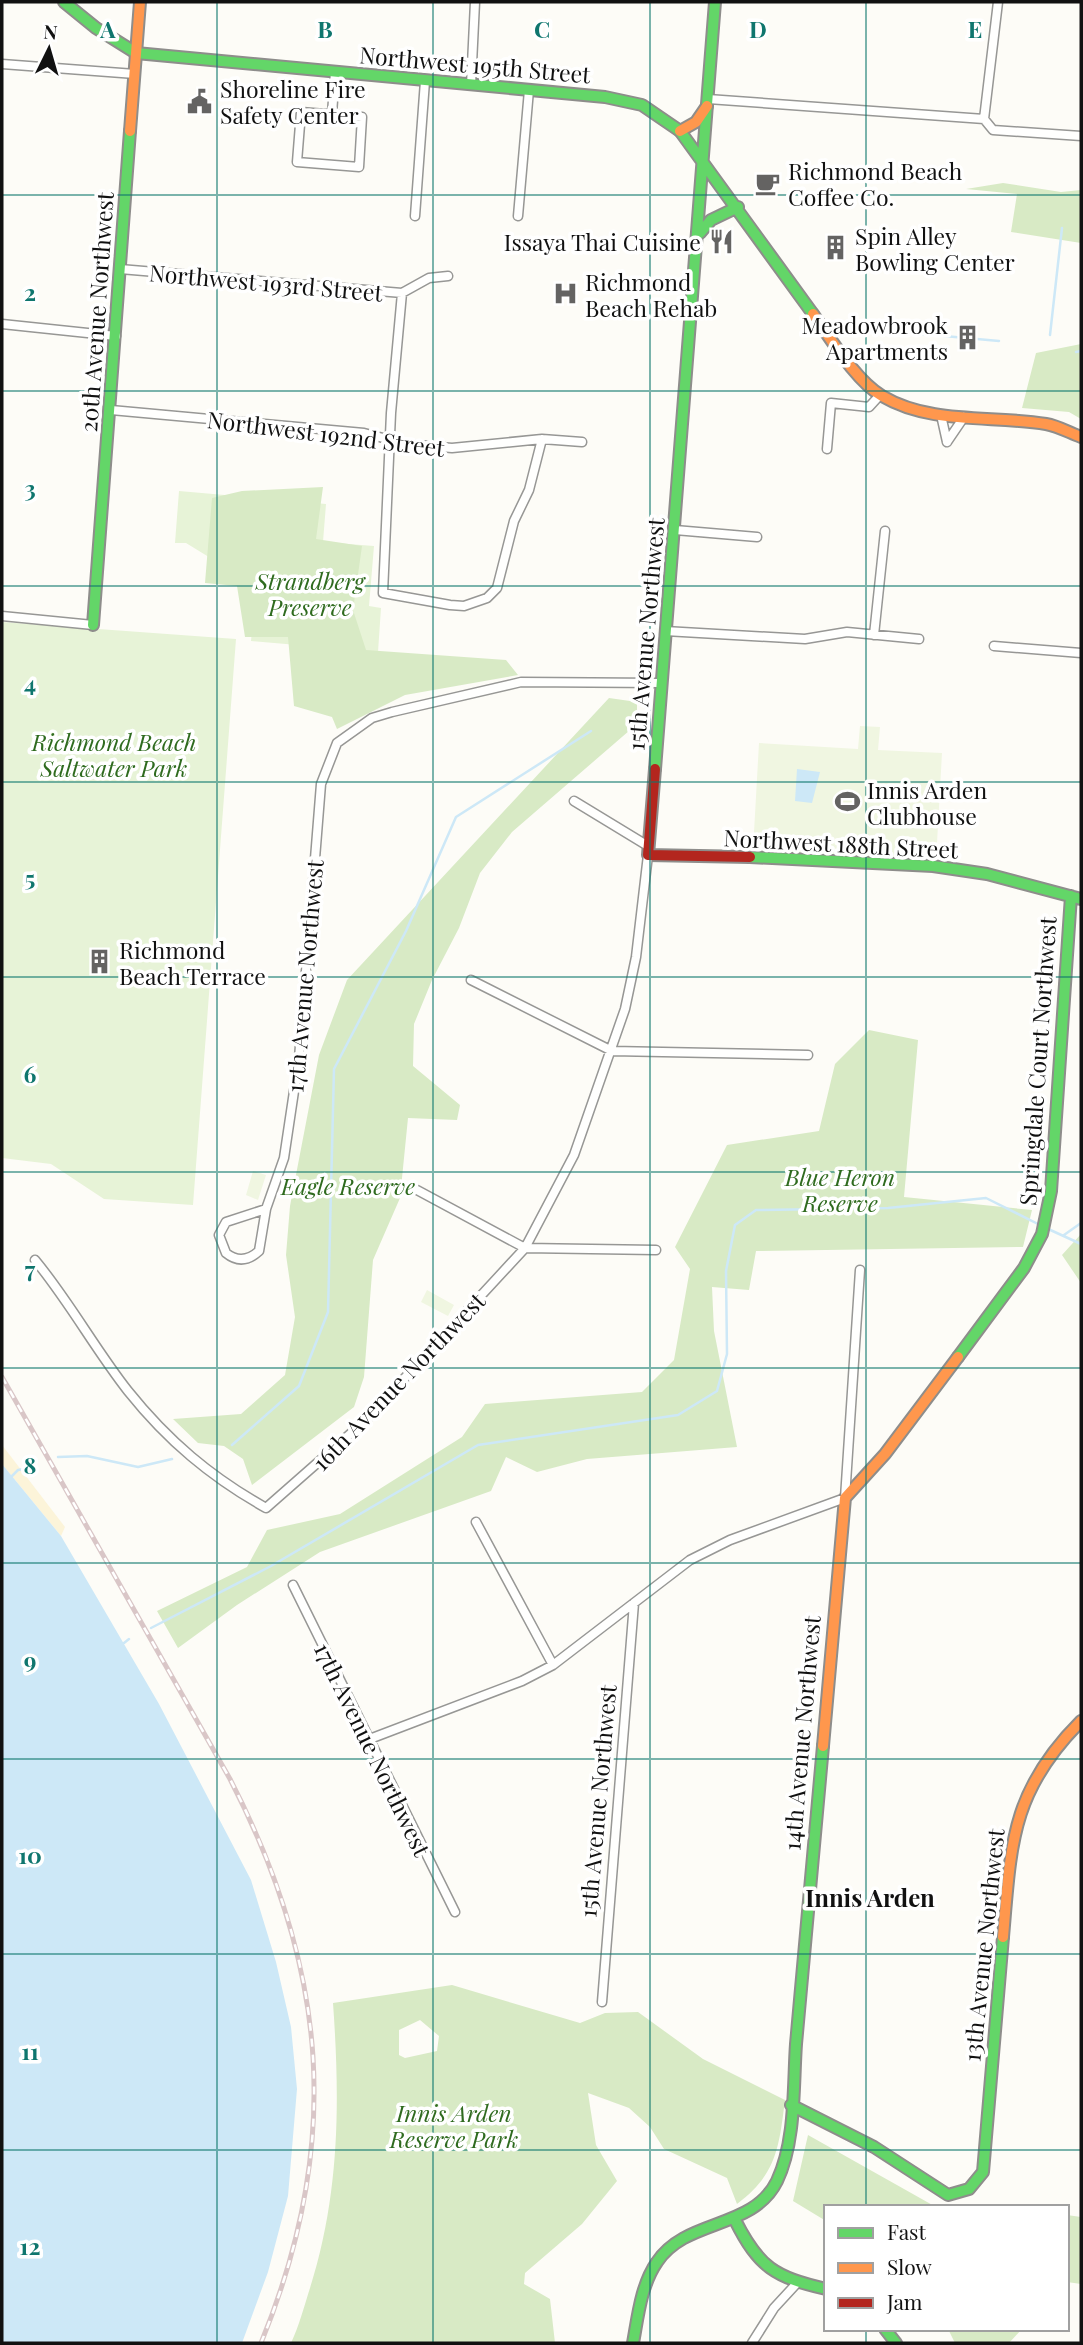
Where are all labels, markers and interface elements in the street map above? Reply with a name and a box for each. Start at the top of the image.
text: A [99,13,116,44]
text: B [317,13,333,44]
text: C [534,13,550,44]
text: D [749,13,767,44]
text: E [968,13,982,44]
north arrow [14,14,84,84]
text: N [43,18,59,45]
street label: Northwest 195th Street [358,38,593,90]
place label: Shoreline Fire Safety Center [220,73,366,130]
public building icon: Shoreline Fire Safety Center [186,87,214,115]
place label: Richmond Beach Coffee Co. [788,155,963,212]
cafe icon: Richmond Beach Coffee Co. [754,169,782,197]
street label: 20th Avenue Northwest [72,190,120,433]
place label: Spin Alley Bowling Center [855,220,1015,277]
place label: Issaya Thai Cuisine [504,226,701,257]
restaurant icon: Issaya Thai Cuisine [707,227,735,255]
building icon: Spin Alley Bowling Center [821,234,849,262]
street label: Northwest 193rd Street [148,256,385,308]
place label: Richmond Beach Rehab [585,266,717,323]
text: 2 [24,276,36,307]
hospital icon: Richmond Beach Rehab [551,280,579,308]
place label: Meadowbrook Apartments [801,309,948,366]
building icon: Meadowbrook Apartments [954,323,982,351]
street label: Northwest 192nd Street [206,403,447,463]
text: 3 [24,472,36,503]
street label: 15th Avenue Northwest [619,515,671,752]
park label: Strandberg Preserve [254,565,366,622]
text: 4 [24,667,36,698]
park label: Richmond Beach Saltwater Park [31,726,196,783]
place label: Innis Arden Clubhouse [867,774,987,831]
sports icon: Innis Arden Clubhouse [833,788,861,816]
street label: Northwest 188th Street [723,821,960,865]
street label: 17th Avenue Northwest [278,857,330,1094]
text: 5 [25,862,35,893]
street label: Springdale Court Northwest [1011,914,1063,1207]
place label: Richmond Beach Terrace [119,934,266,991]
building icon: Richmond Beach Terrace [85,948,113,976]
text: 6 [24,1058,37,1089]
park label: Blue Heron Reserve [784,1161,895,1218]
park label: Eagle Reserve [280,1170,415,1201]
text: 7 [25,1253,36,1284]
street label: 16th Avenue Northwest [305,1285,492,1477]
text: 8 [24,1449,36,1480]
street label: 14th Avenue Northwest [775,1613,827,1852]
street label: 17th Avenue Northwest [308,1637,439,1862]
text: 9 [24,1644,36,1675]
street label: 15th Avenue Northwest [571,1682,623,1919]
street label: 13th Avenue Northwest [955,1826,1011,2063]
text: 10 [18,1839,42,1870]
district label: Innis Arden [805,1881,935,1913]
text: 11 [21,2035,39,2066]
park label: Innis Arden Reserve Park [389,2097,518,2154]
legend [824,2205,1069,2331]
text: Fast [887,2217,926,2245]
text: 12 [20,2230,40,2261]
text: Slow [887,2252,932,2280]
text: Jam [886,2287,923,2315]

